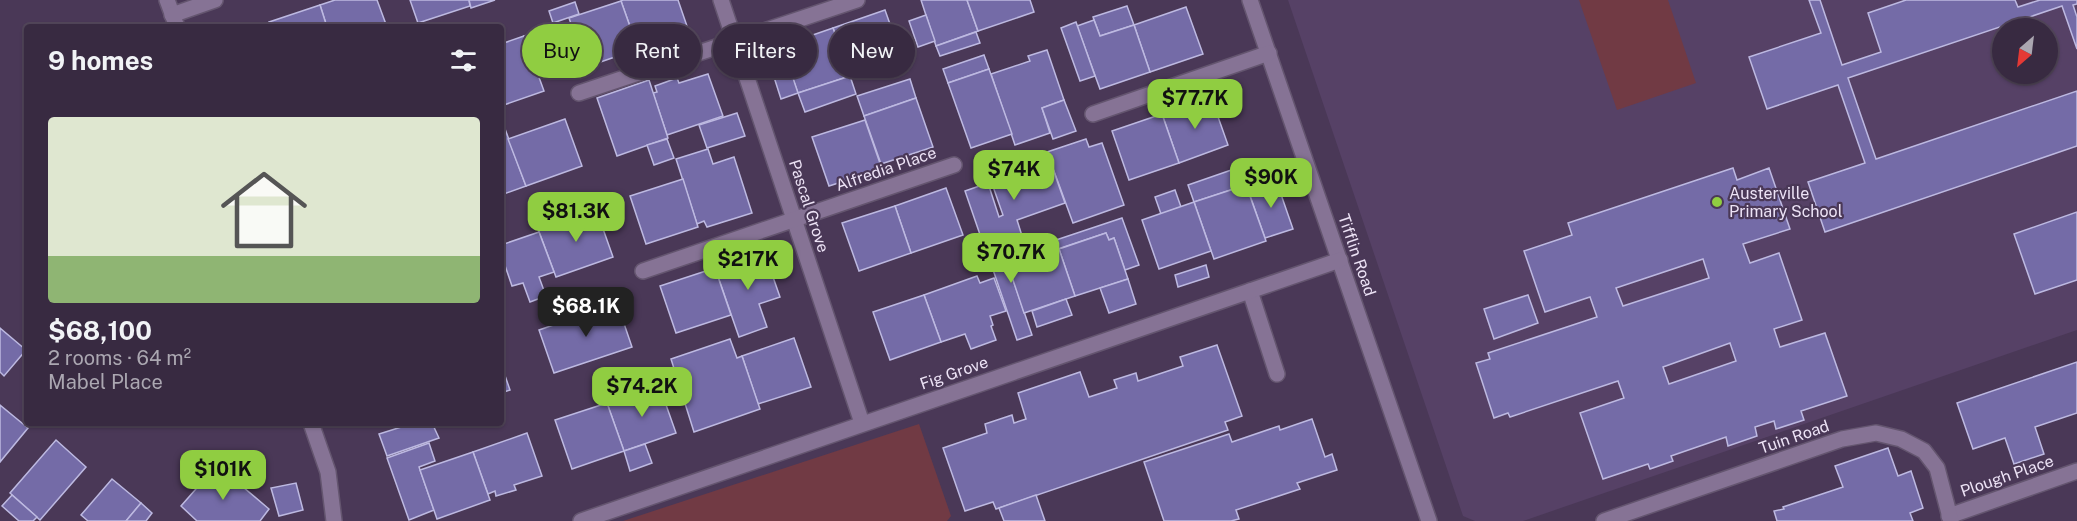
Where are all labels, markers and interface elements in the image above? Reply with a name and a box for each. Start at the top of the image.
north arrow [1992,18,2058,84]
map controls [1992,18,2058,84]
chip: Buy [522,24,602,78]
chip: Rent [614,24,701,78]
chip: Filters [713,24,817,78]
chip: New [829,24,915,78]
icon: filters [447,44,480,77]
text: 9 homes [48,45,153,76]
pin: $77.7K [1146,79,1244,130]
text: $77.7K [1161,86,1229,110]
street label: Alfredia Place [833,143,939,195]
pin: $74K [978,150,1050,201]
icon: home [210,156,318,264]
street label: Pascal Grove [785,157,833,255]
text: $74K [987,157,1041,181]
pin: $90K [1235,158,1307,209]
text: $90K [1244,165,1298,189]
place label: Austerville Primary School [1729,184,1843,221]
pin: $81.3K [527,192,625,243]
marker: Austerville Primary School [1710,195,1724,209]
text: $81.3K [542,199,610,223]
street label: Tifflin Road [1334,211,1380,299]
pin: $70.7K [962,233,1060,284]
pin: $217K [706,240,790,291]
text: $70.7K [976,240,1046,264]
text: $217K [717,247,779,271]
pin: $68.1K [537,287,635,338]
text: $68.1K [552,294,620,318]
text: $68,100 [48,315,152,346]
text: 2 rooms · 64 m² [48,346,191,370]
street label: Fig Grove [917,352,991,394]
pin: $74.2K [593,367,691,418]
text: Mabel Place [48,370,163,394]
text: $74.2K [606,374,678,398]
street label: Tuin Road [1756,416,1832,458]
pin: $101K [181,450,265,501]
street label: Plough Place [1958,451,2056,501]
text: $101K [194,457,252,481]

